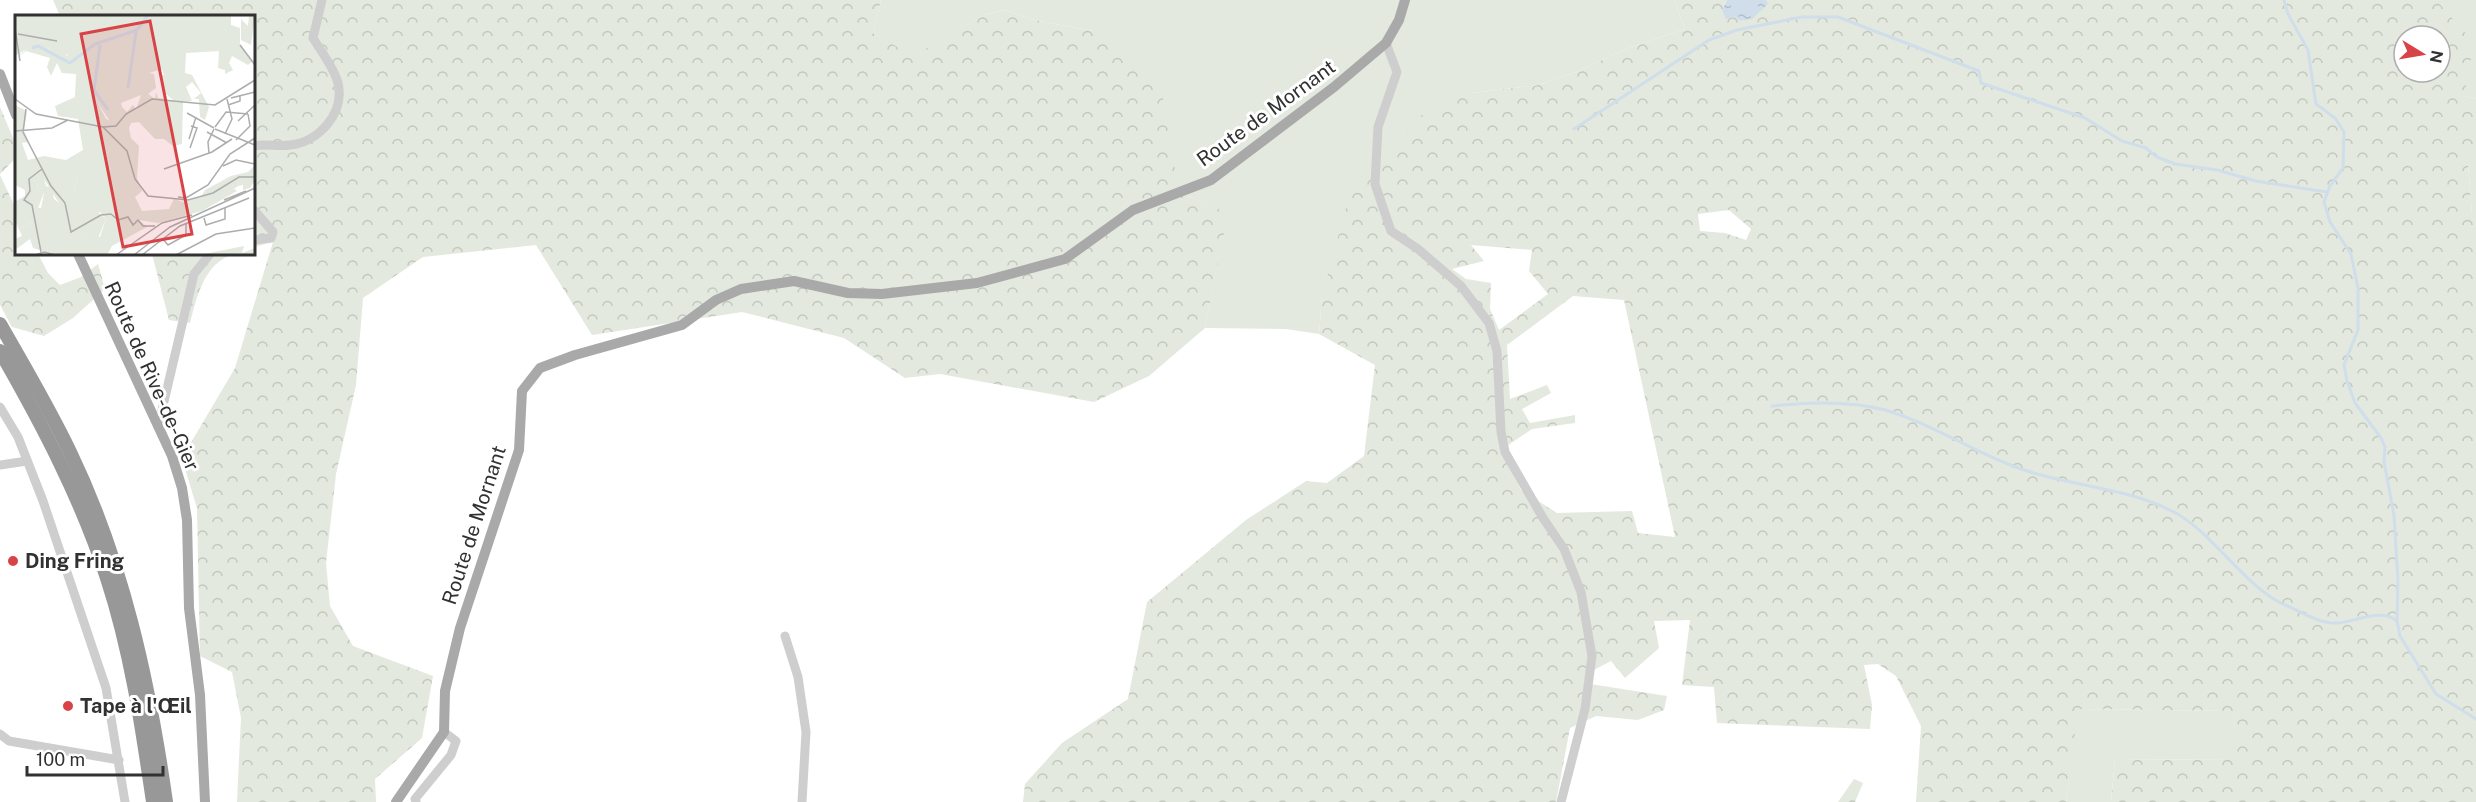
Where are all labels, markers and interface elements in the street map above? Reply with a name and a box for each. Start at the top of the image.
inset map [15,15,255,255]
north arrow [2392,24,2452,84]
text: N [2426,49,2447,65]
street label: Route de Mornant [1192,55,1340,171]
street label: Route de Rive-de-Gier [99,278,205,474]
street label: Route de Mornant [437,443,511,607]
place label: Ding Fring [25,549,125,573]
marker: Ding Fring [6,554,20,568]
place label: Tape à l'Œil [80,694,192,718]
marker: Tape à l'Œil [61,699,75,713]
scale bar [27,739,164,777]
text: 100 m [36,749,85,770]

